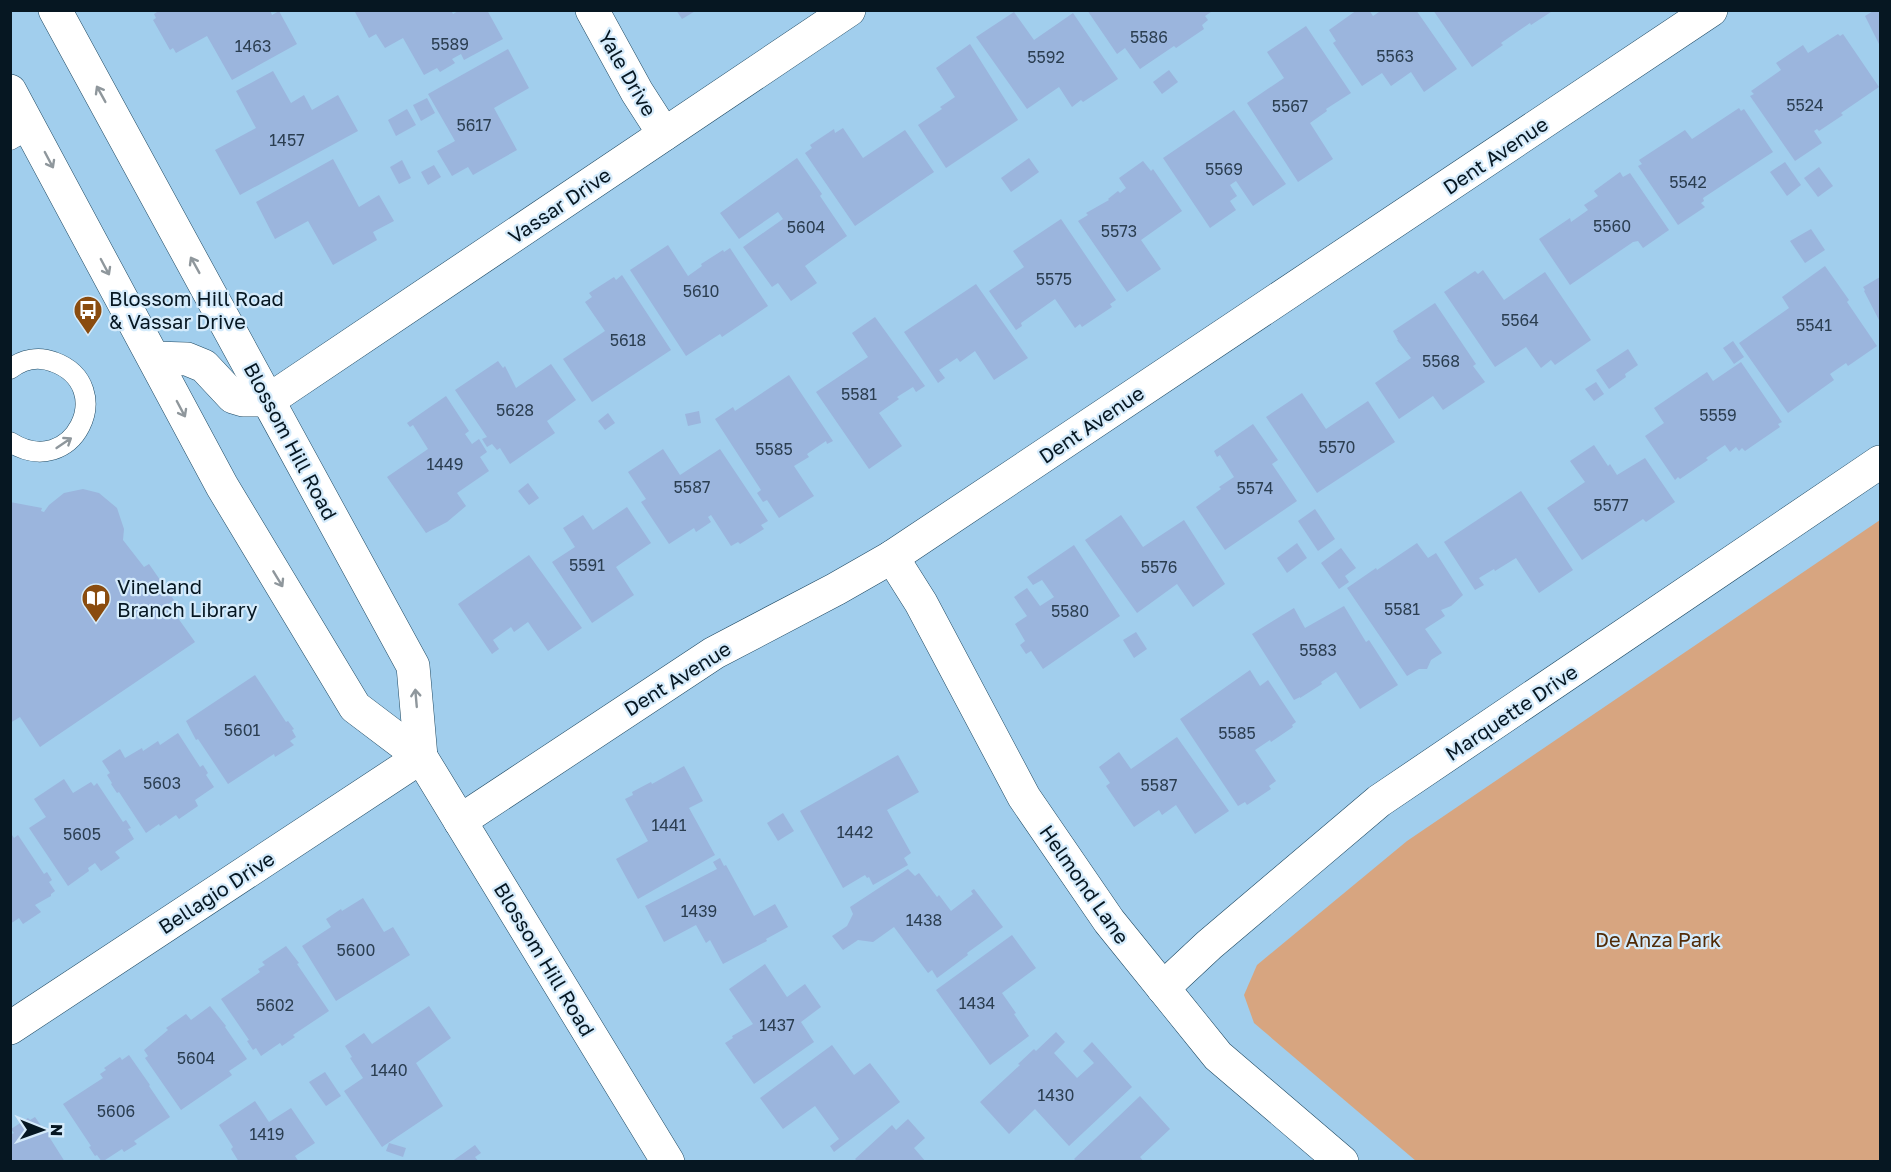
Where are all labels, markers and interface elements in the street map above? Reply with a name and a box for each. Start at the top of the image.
street label: Yale Drive [594,26,662,120]
house number: 5586 [1130,27,1168,47]
house number: 5589 [431,34,469,54]
house number: 1463 [235,36,271,56]
house number: 5563 [1376,46,1414,66]
house number: 5592 [1027,47,1065,67]
one-way arrow [95,86,106,104]
house number: 5524 [1786,95,1824,115]
house number: 5567 [1272,96,1308,116]
street label: Dent Avenue [1438,111,1552,199]
house number: 5617 [456,115,492,135]
house number: 1457 [269,130,305,150]
one-way arrow [43,151,55,168]
house number: 5569 [1205,159,1243,179]
street label: Vassar Drive [503,162,615,248]
house number: 5542 [1669,172,1707,192]
house number: 5560 [1593,216,1631,236]
house number: 5604 [787,217,825,237]
house number: 5573 [1101,221,1137,241]
one-way arrow [188,257,200,274]
one-way arrow [99,258,111,275]
house number: 5575 [1036,269,1072,289]
house number: 5610 [683,281,719,301]
place label: Blossom Hill Road & Vassar Drive [109,286,284,333]
bus stop icon: Blossom Hill Road & Vassar Drive [72,294,104,336]
house number: 5564 [1501,310,1539,330]
house number: 5541 [1796,315,1832,335]
house number: 5618 [610,330,646,350]
house number: 5568 [1422,351,1460,371]
street label: Blossom Hill Road [239,358,343,524]
street label: Dent Avenue [1034,380,1148,468]
house number: 5581 [841,384,877,404]
one-way arrow [176,400,187,418]
house number: 5628 [496,400,534,420]
house number: 5559 [1699,405,1737,425]
one-way arrow [56,437,72,449]
house number: 5570 [1319,437,1355,457]
house number: 5585 [755,439,793,459]
house number: 1449 [427,454,463,474]
house number: 5587 [674,477,710,497]
house number: 5574 [1237,478,1273,498]
house number: 5577 [1593,495,1629,515]
house number: 5591 [569,555,605,575]
house number: 5576 [1141,557,1177,577]
one-way arrow [272,570,284,587]
place label: Vineland Branch Library [117,574,257,621]
library icon: Vineland Branch Library [80,582,112,624]
house number: 5581 [1384,599,1420,619]
house number: 5580 [1051,601,1089,621]
street label: Dent Avenue [619,636,735,720]
house number: 5583 [1299,640,1337,660]
street label: Marquette Drive [1440,659,1582,765]
one-way arrow [410,689,421,709]
house number: 5601 [224,720,261,740]
house number: 5585 [1218,723,1256,743]
house number: 5603 [143,773,181,793]
house number: 5587 [1141,775,1177,795]
house number: 1441 [651,815,687,835]
street label: Helmond Lane [1035,820,1135,948]
house number: 1442 [837,822,873,842]
house number: 5605 [63,824,101,844]
street label: Bellagio Drive [154,846,278,938]
street label: Blossom Hill Road [490,878,600,1040]
house number: 1439 [681,901,717,921]
house number: 1438 [906,910,942,930]
park label: De Anza Park [1595,927,1721,951]
house number: 5600 [337,940,375,960]
house number: 1434 [959,993,995,1013]
house number: 5602 [256,995,294,1015]
house number: 1437 [759,1015,795,1035]
house number: 5604 [177,1048,215,1068]
house number: 1440 [370,1060,408,1080]
house number: 1430 [1038,1085,1074,1105]
north arrow [12,1100,72,1160]
house number: 5606 [97,1101,135,1121]
text: N [47,1124,67,1137]
house number: 1419 [250,1124,284,1144]

